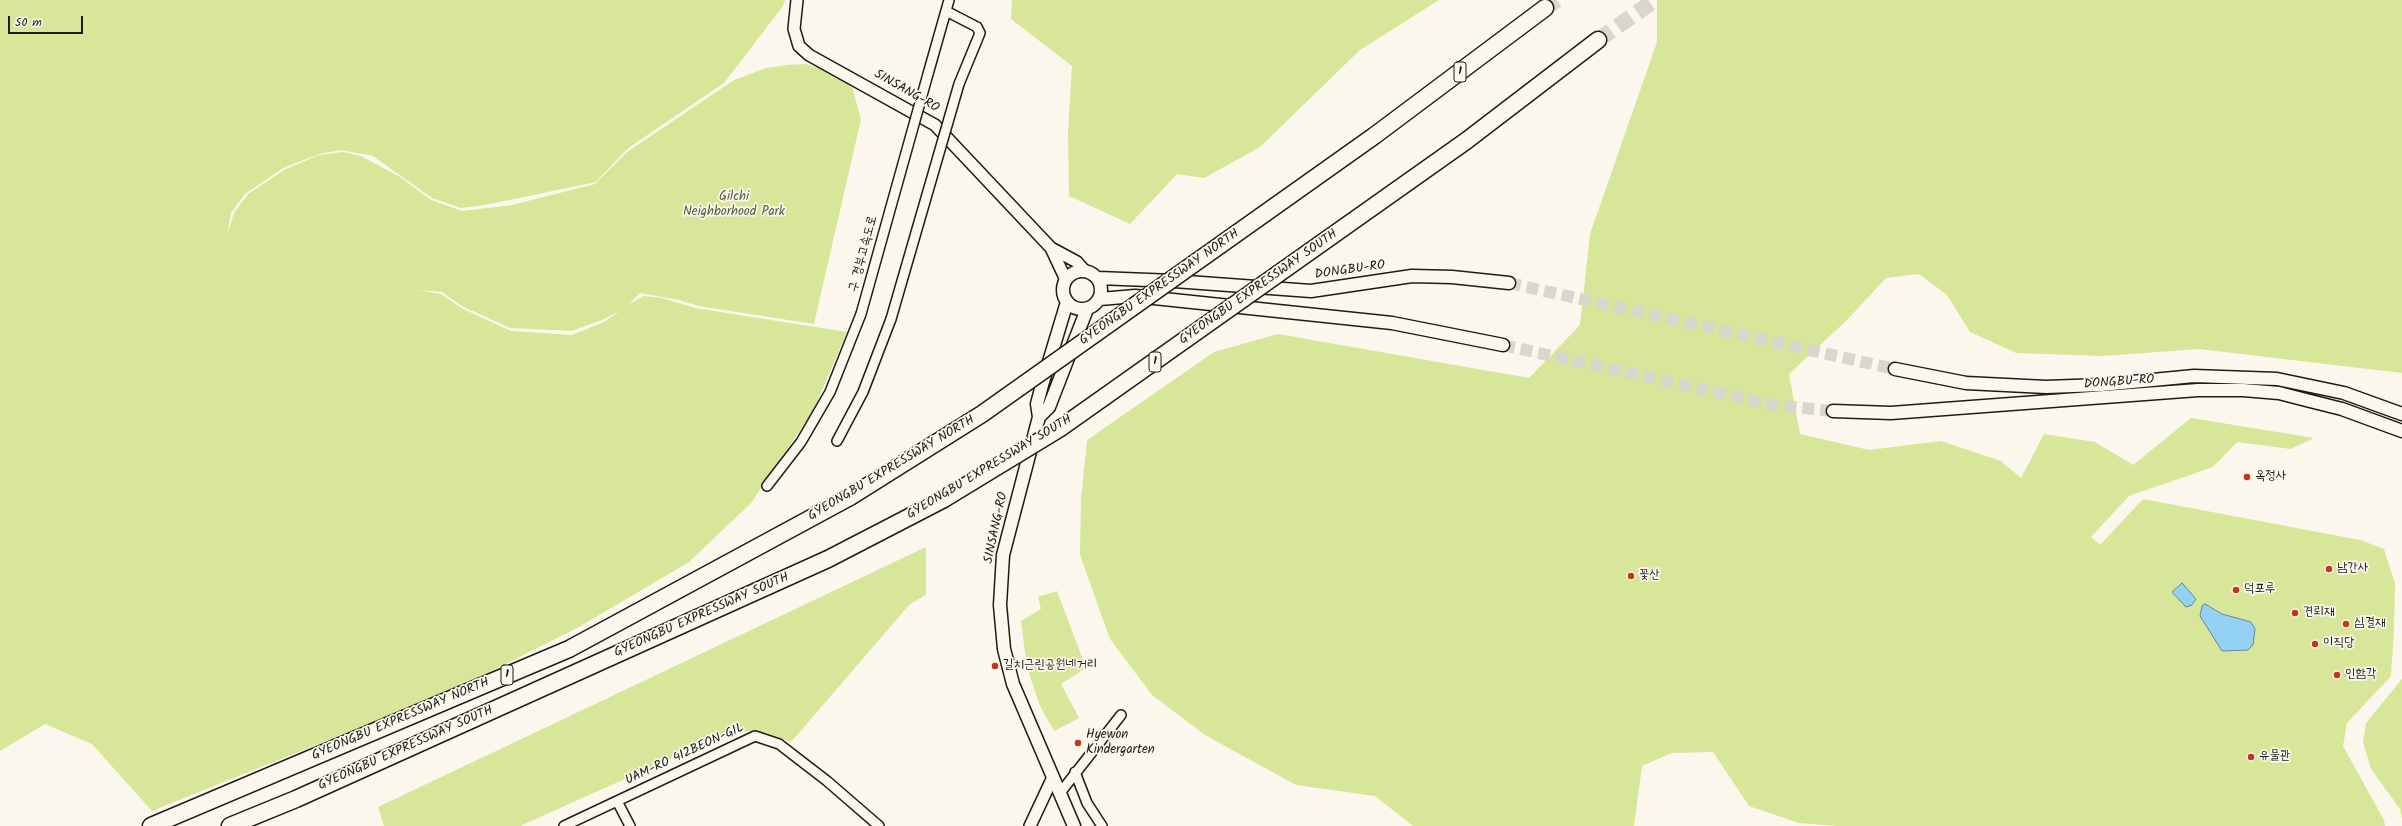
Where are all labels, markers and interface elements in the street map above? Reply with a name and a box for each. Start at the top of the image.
scale bar [10,8,85,34]
text: 50 m [15,13,42,32]
road number: 1 [1454,62,1466,82]
street label: SINSANG-RO [871,67,941,117]
park label: Gilchi Neighborhood Park [683,190,785,221]
street label: 구 경부고속도로 [846,214,882,294]
street label: GYEONGBU EXPRESSWAY NORTH [1077,227,1243,349]
street label: GYEONGBU EXPRESSWAY SOUTH [1177,227,1341,349]
street label: DONGBU-RO [1314,258,1386,284]
road number: 1 [1149,352,1161,372]
street label: DONGBU-RO [2083,373,2155,393]
street label: GYEONGBU EXPRESSWAY SOUTH [905,412,1075,524]
street label: GYEONGBU EXPRESSWAY NORTH [806,413,978,525]
place label: 옥정사 [2255,469,2286,485]
marker: 옥정사 [2242,472,2252,482]
street label: SINSANG-RO [982,491,1012,565]
place label: 남간사 [2337,561,2368,577]
marker: 남간사 [2324,564,2334,574]
place label: 꽃산 [1639,568,1660,584]
street label: GYEONGBU EXPRESSWAY SOUTH [612,570,792,662]
marker: 꽃산 [1626,571,1636,581]
place label: 덕포루 [2244,582,2275,598]
marker: 덕포루 [2231,585,2241,595]
place label: 견뢰재 [2303,605,2334,621]
marker: 견뢰재 [2290,608,2300,618]
place label: 심결재 [2354,616,2385,632]
marker: 심결재 [2341,619,2351,629]
place label: 이직당 [2323,636,2354,652]
marker: 이직당 [2310,639,2320,649]
place label: 길치근린공원네거리 [1003,658,1097,674]
marker: 길치근린공원네거리 [990,661,1000,671]
road number: 1 [501,665,513,685]
place label: 인함각 [2345,667,2376,683]
marker: 인함각 [2332,670,2342,680]
street label: GYEONGBU EXPRESSWAY NORTH [310,675,492,765]
street label: GYEONGBU EXPRESSWAY SOUTH [316,703,496,795]
street label: UAM-RO 412BEON-GIL [623,721,747,789]
place label: Hyewon Kindergarten [1086,728,1155,759]
marker: Hyewon Kindergarten [1073,738,1083,748]
place label: 유물관 [2259,749,2290,765]
marker: 유물관 [2246,752,2256,762]

